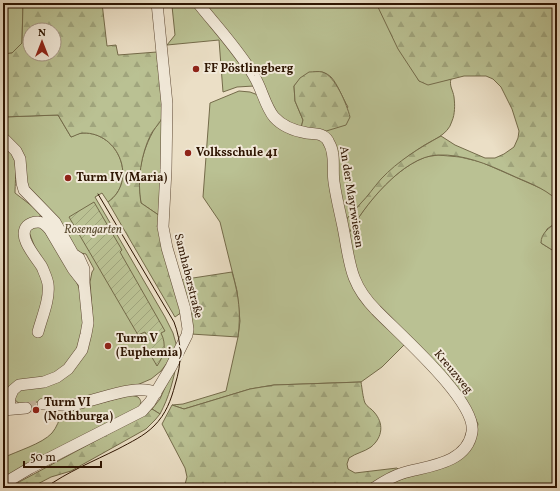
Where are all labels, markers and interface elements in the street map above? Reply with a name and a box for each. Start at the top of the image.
north arrow [22,22,62,62]
text: N [38,26,46,41]
place label: FF Pöstlingberg [204,61,294,77]
marker: FF Pöstlingberg [191,64,201,74]
place label: Volksschule 41 [196,145,278,161]
street label: An der Mayrwiesen [335,145,367,249]
marker: Volksschule 41 [183,148,193,158]
place label: Turm IV (Maria) [76,170,167,186]
marker: Turm IV (Maria) [63,173,73,183]
park label: Rosengarten [64,222,122,238]
street label: Samhaberstraße [170,232,206,320]
place label: Turm V (Euphemia) [116,331,182,361]
marker: Turm V (Euphemia) [103,341,113,351]
street label: Kreuzweg [430,347,476,397]
place label: Turm VI (Nothburga) [44,395,113,425]
marker: Turm VI (Nothburga) [31,405,41,415]
scale bar [24,443,101,469]
text: 50 m [30,450,56,466]

